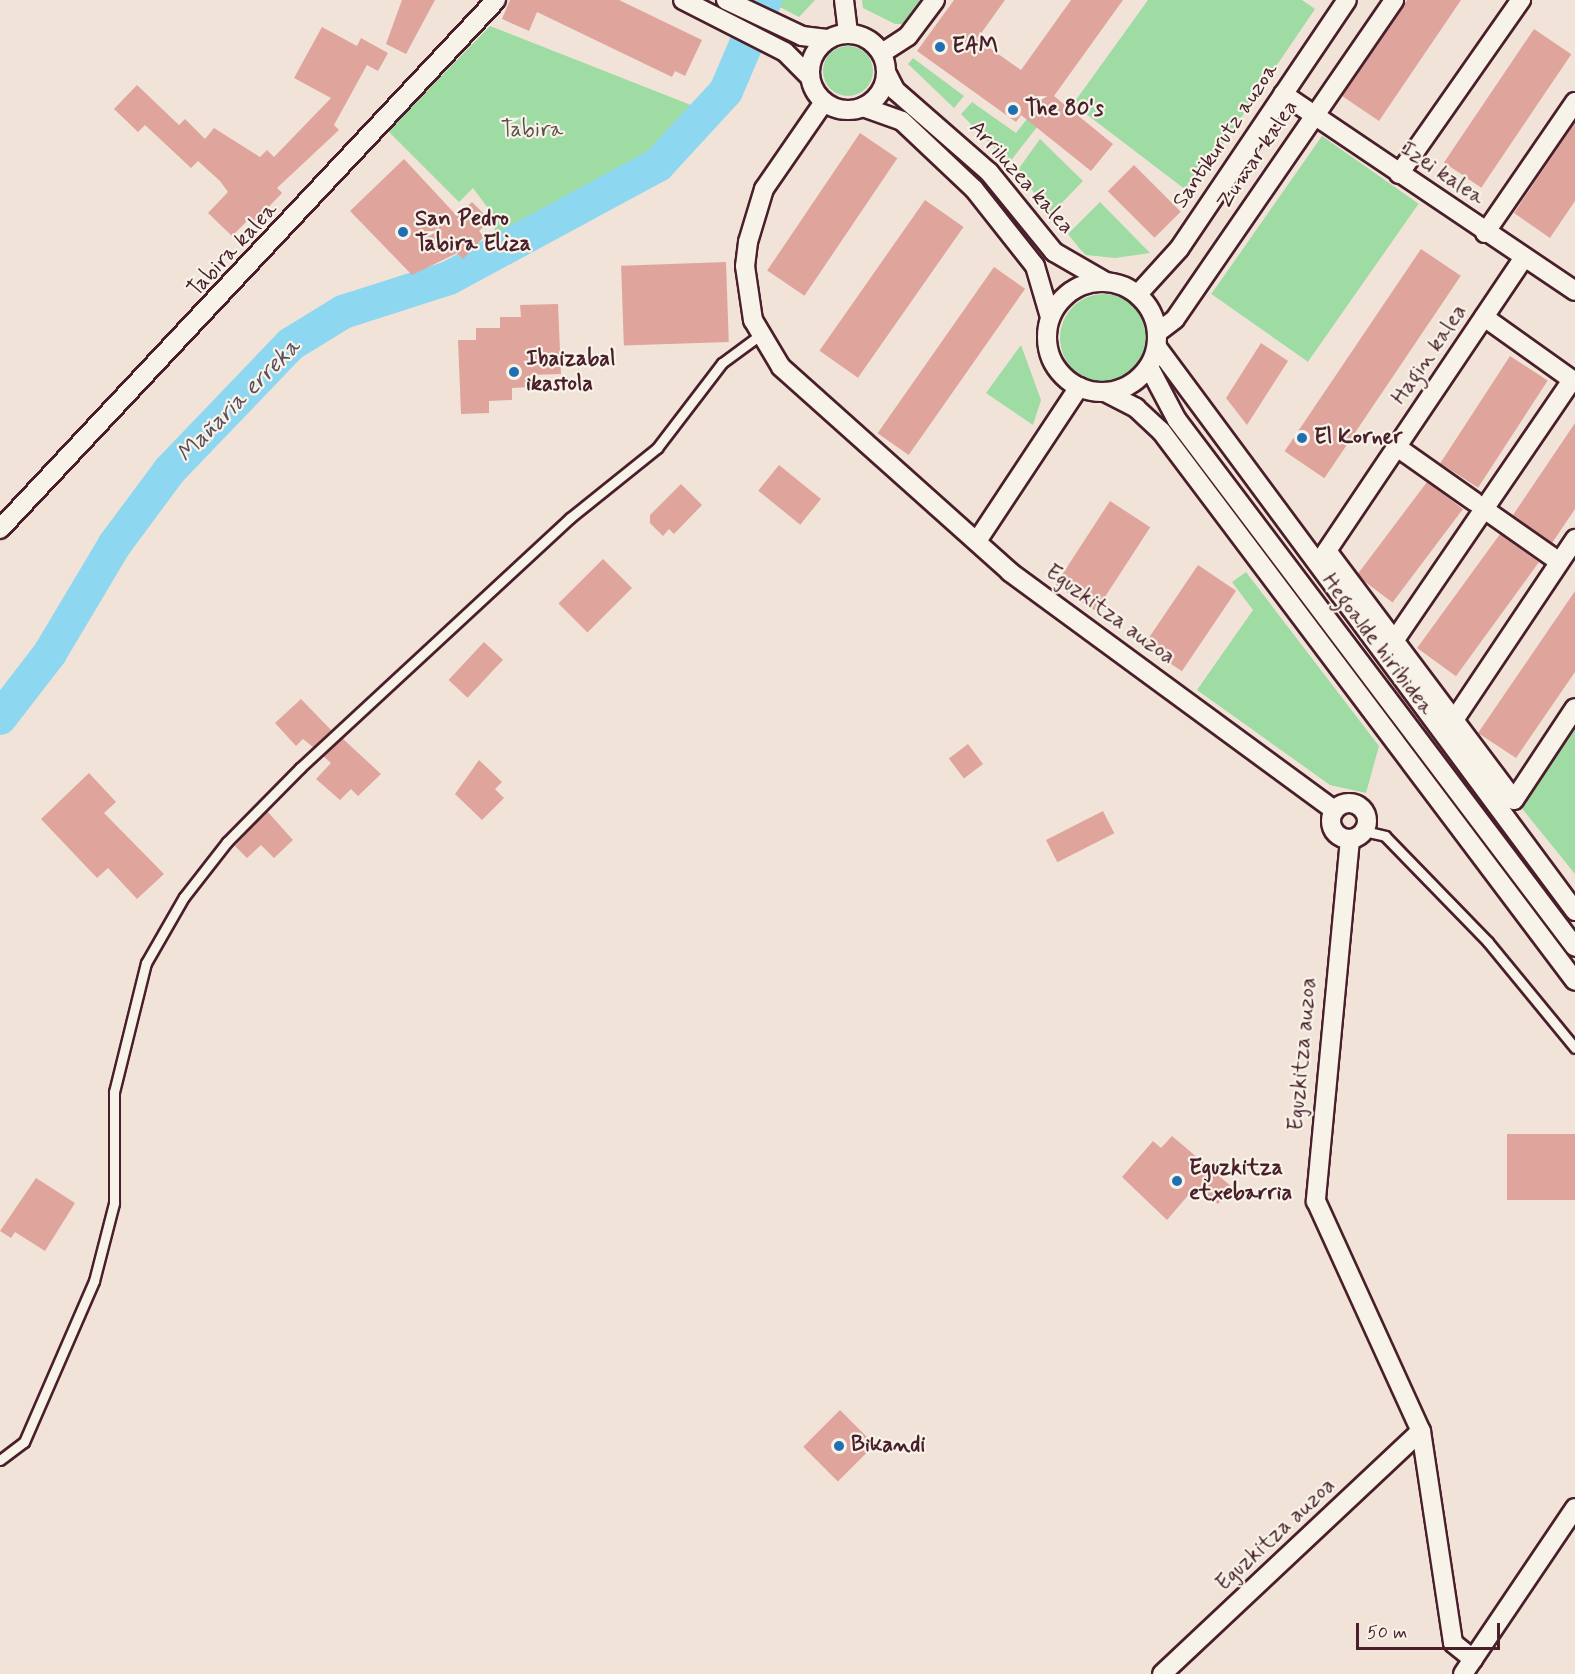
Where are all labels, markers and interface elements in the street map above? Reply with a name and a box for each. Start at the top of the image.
place label: EAM [952,34,998,60]
marker: EAM [933,40,947,54]
street label: Santikurutz auzoa [1169,61,1283,211]
street label: Zumar kalea [1212,95,1304,215]
place label: The 80's [1025,97,1104,123]
marker: The 80's [1006,103,1020,117]
street label: Arriluzea kalea [963,115,1079,241]
park label: Tabira [501,118,563,144]
street label: Izei kalea [1395,136,1489,212]
street label: Tabira kalea [182,197,284,303]
place label: San Pedro Tabira Eliza [415,206,531,258]
marker: San Pedro Tabira Eliza [396,225,410,239]
street label: Hagin kalea [1387,300,1473,410]
water label: Mañaria erreka [171,333,307,469]
place label: Ibaizabal ikastola [526,346,615,398]
marker: Ibaizabal ikastola [507,365,521,379]
place label: El Korner [1314,425,1408,451]
marker: El Korner [1295,431,1309,445]
street label: Eguzkitza auzoa [1042,560,1178,670]
street label: Hegoalde hiribidea [1316,570,1438,720]
street label: Eguzkitza auzoa [1283,978,1323,1130]
place label: Eguzkitza etxebarria [1189,1155,1292,1206]
marker: Eguzkitza etxebarria [1170,1174,1184,1188]
place label: Bikandi [851,1433,925,1459]
marker: Bikandi [832,1439,846,1453]
street label: Eguzkitza auzoa [1212,1474,1340,1596]
scale bar [1359,1611,1503,1649]
text: 50 m [1367,1621,1407,1645]

